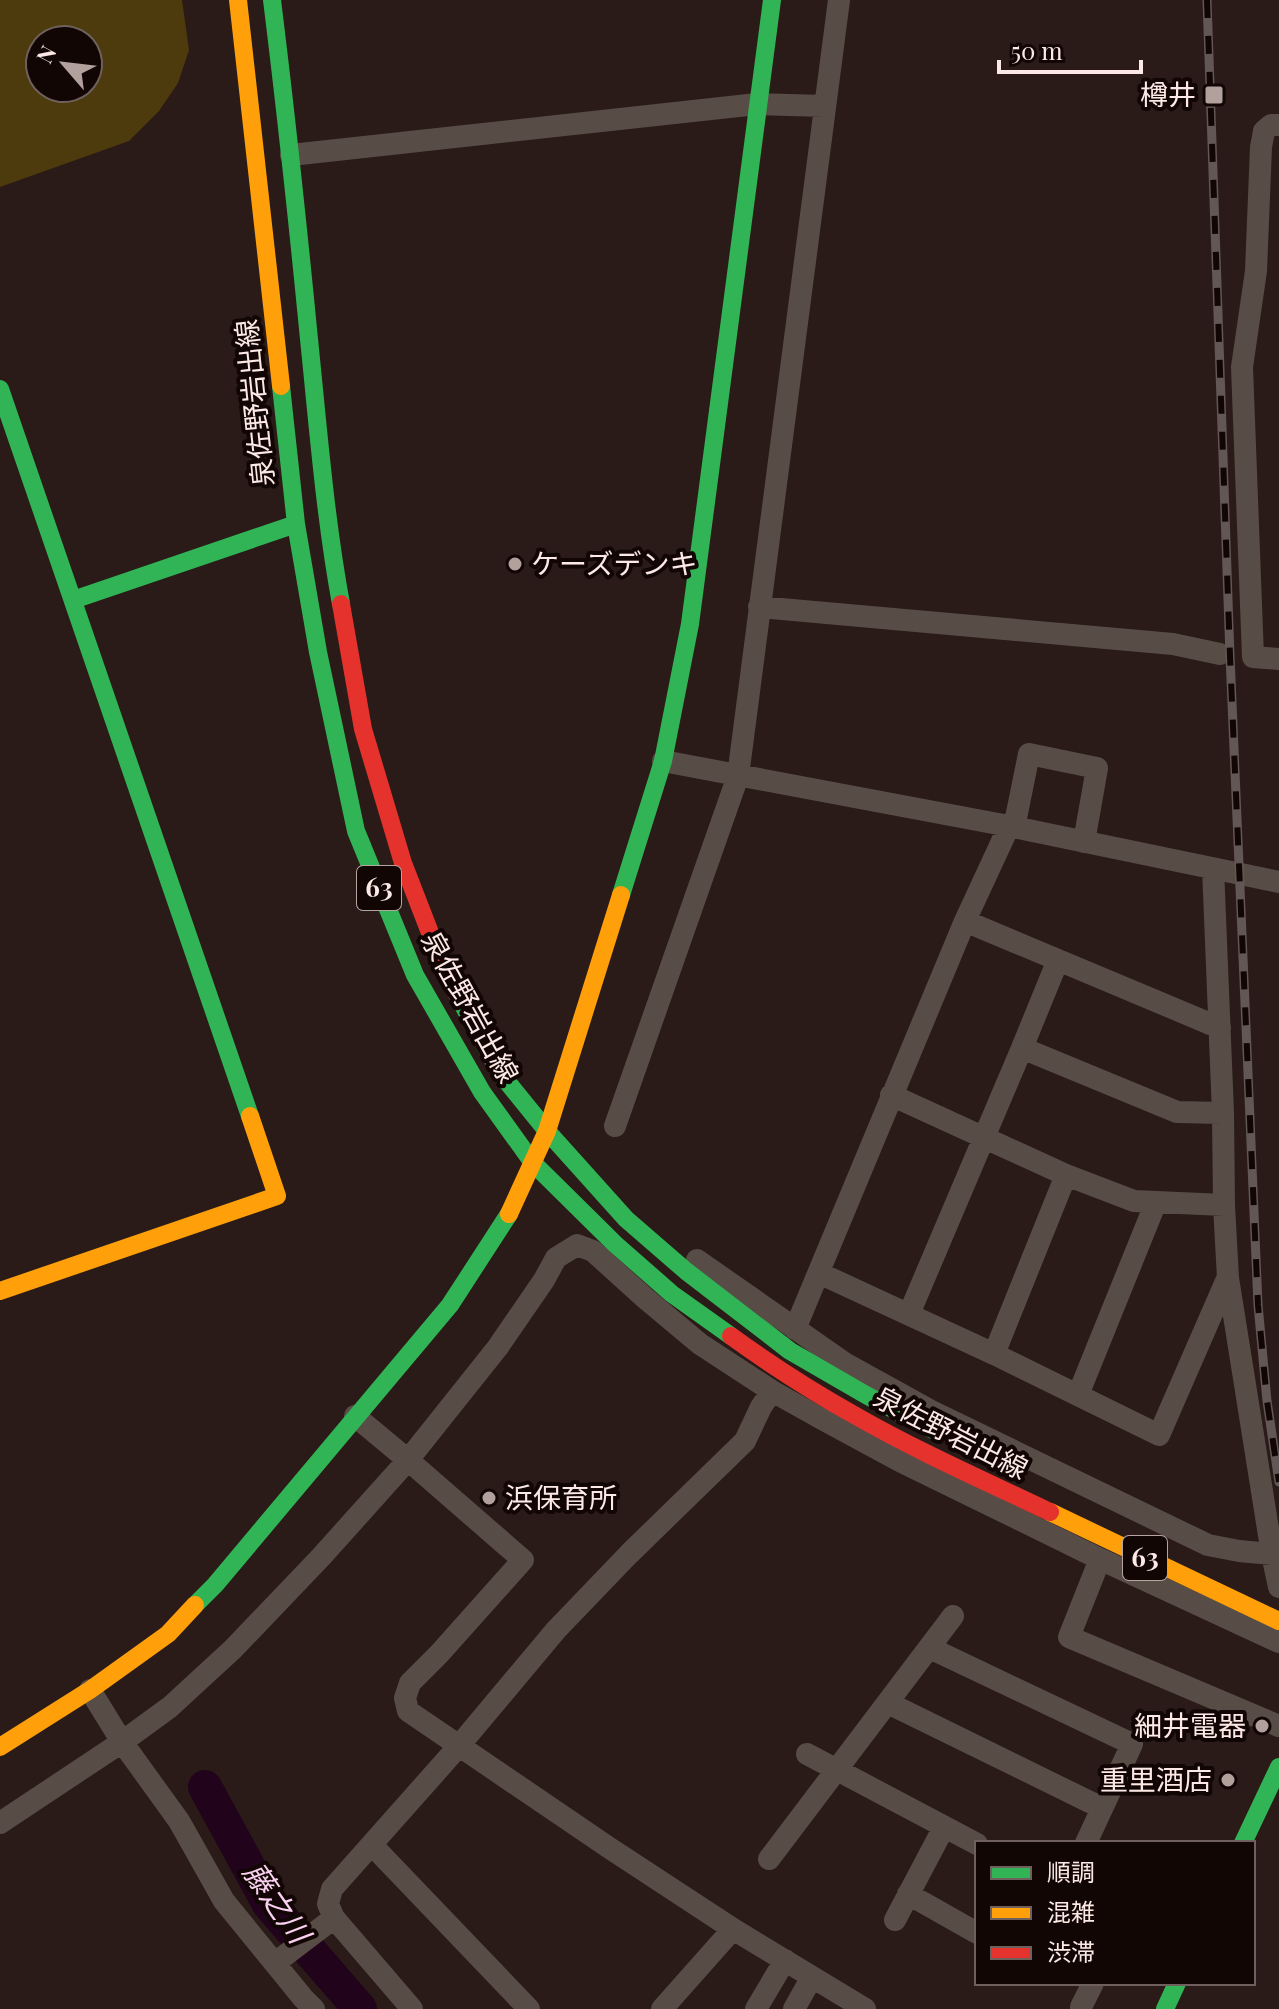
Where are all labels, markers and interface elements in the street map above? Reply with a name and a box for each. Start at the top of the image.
north arrow [24,24,104,104]
scale bar [999,24,1141,74]
text: 50 m [1011,34,1063,66]
text: N [28,40,62,68]
place label: 樽井 [1140,75,1196,112]
marker: 樽井 [1203,84,1225,106]
street label: 泉佐野岩出線 [226,318,281,489]
place label: ケーズデンキ [531,544,698,581]
marker: ケーズデンキ [506,555,524,573]
road number: 63 [357,866,401,910]
street label: 泉佐野岩出線 [414,924,528,1089]
street label: 泉佐野岩出線 [868,1377,1035,1486]
place label: 浜保育所 [505,1478,617,1515]
marker: 浜保育所 [480,1489,498,1507]
road number: 63 [1123,1536,1167,1580]
place label: 細井電器 [1134,1706,1246,1743]
marker: 細井電器 [1253,1717,1271,1735]
place label: 重里酒店 [1100,1760,1212,1797]
marker: 重里酒店 [1219,1771,1237,1789]
legend [975,1841,1255,1985]
water label: 藤之川 [235,1854,322,1953]
text: 順調 [1047,1855,1095,1887]
text: 混雑 [1047,1895,1095,1927]
text: 渋滞 [1047,1935,1095,1967]

